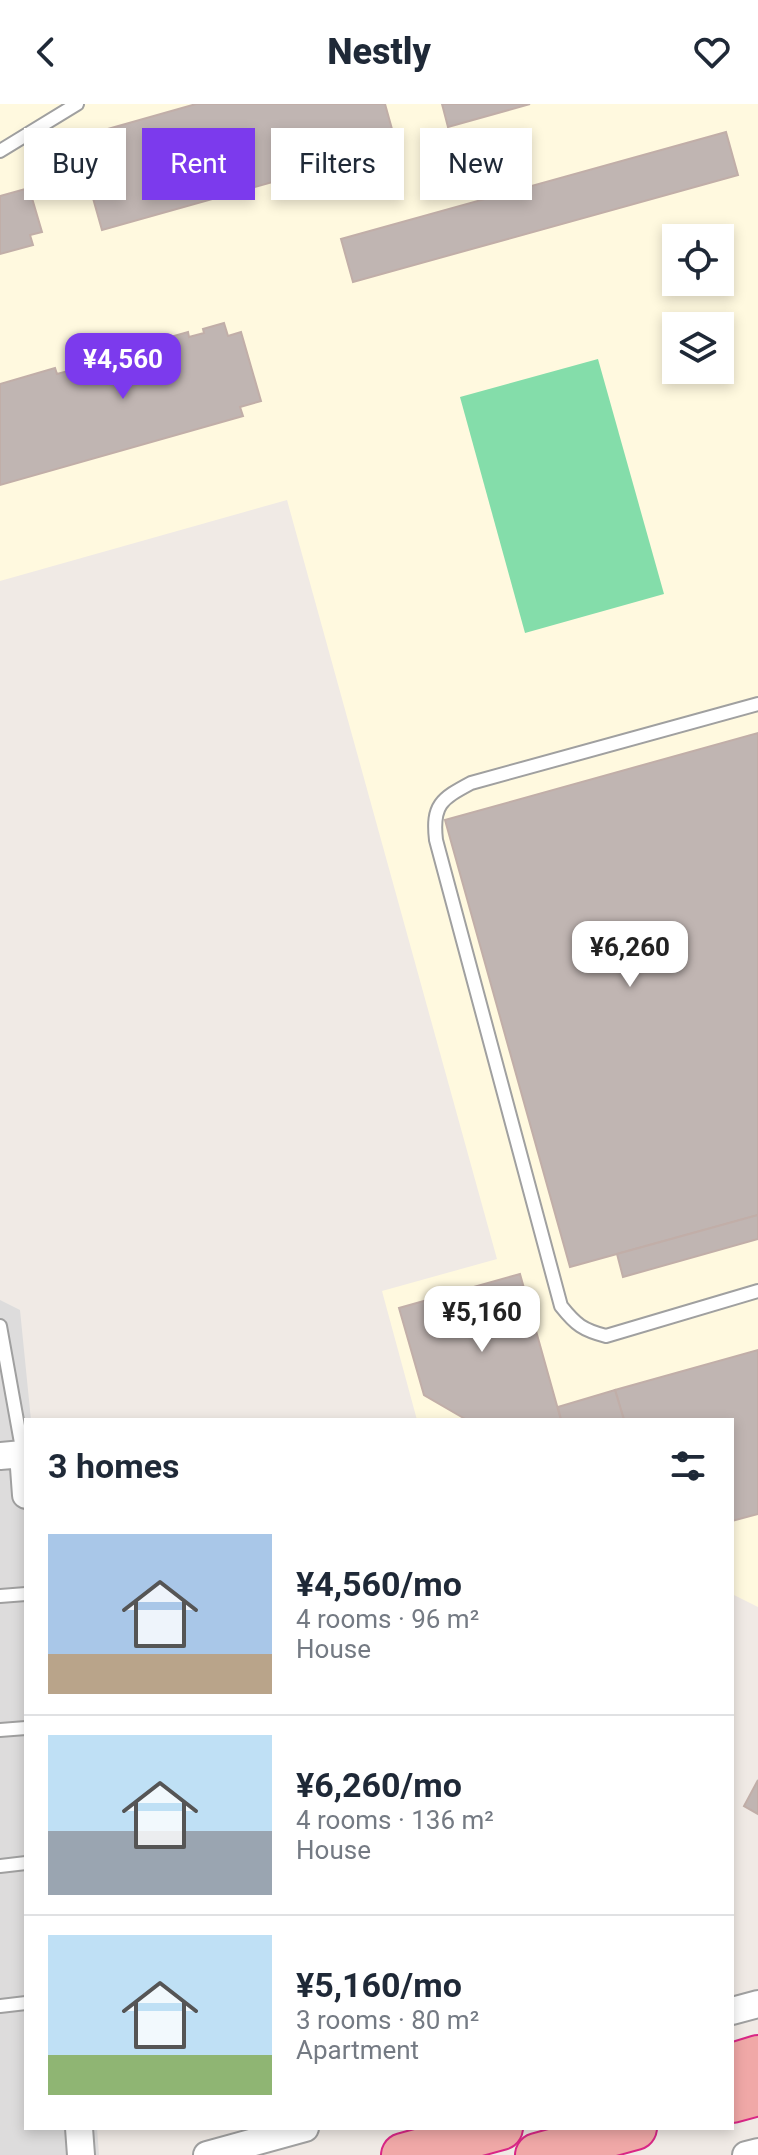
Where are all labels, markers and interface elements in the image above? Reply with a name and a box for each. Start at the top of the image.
icon: back [24,30,68,74]
icon: heart [690,30,734,74]
text: Nestly [327,31,431,73]
chip: Buy [24,128,126,200]
chip: Rent [142,128,255,200]
chip: Filters [271,128,404,200]
chip: New [420,128,532,200]
map controls [662,224,734,384]
button: locate [662,224,734,296]
button: layers [662,312,734,384]
pin: ¥4,560 [58,333,188,401]
text: ¥4,560 [83,344,163,374]
pin: ¥6,260 [565,921,695,989]
text: ¥6,260 [590,932,670,962]
pin: ¥5,160 [417,1286,547,1354]
text: ¥5,160 [442,1297,522,1327]
icon: filters [666,1444,710,1488]
text: 3 homes [48,1446,179,1486]
text: ¥4,560/mo [296,1564,462,1604]
icon: home [112,1566,208,1662]
text: 4 rooms · 96 m² [296,1604,479,1634]
text: House [296,1634,371,1664]
text: ¥6,260/mo [296,1765,462,1805]
icon: home [112,1767,208,1863]
text: 4 rooms · 136 m² [296,1805,494,1835]
text: House [296,1835,371,1865]
text: ¥5,160/mo [296,1965,462,2005]
icon: home [112,1967,208,2063]
text: 3 rooms · 80 m² [296,2005,479,2035]
text: Apartment [296,2035,419,2065]

